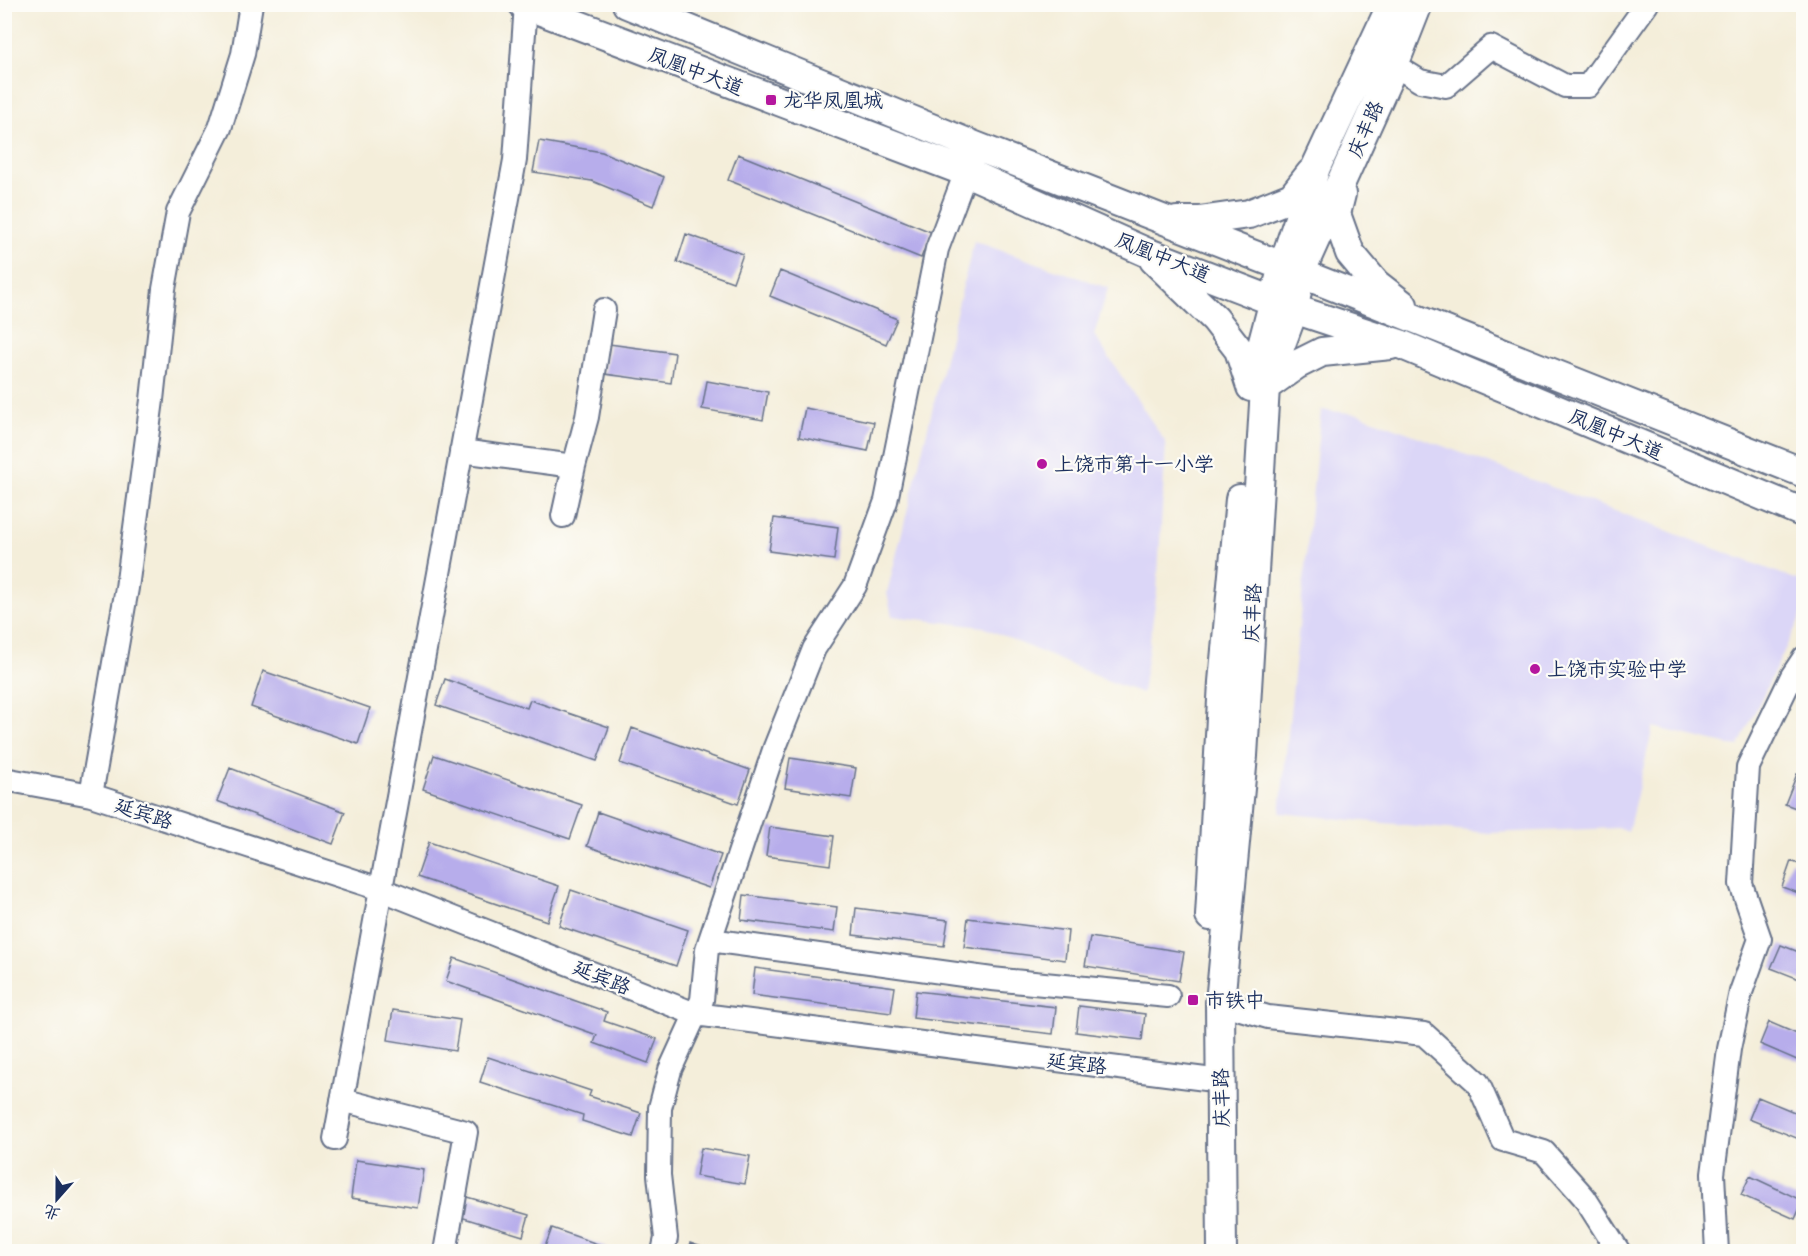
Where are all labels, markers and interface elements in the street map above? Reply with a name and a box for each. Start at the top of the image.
street label: 凤凰中大道 [643,40,748,106]
place label: 龙华凤凰城 [783,86,883,118]
marker: 龙华凤凰城 [764,93,778,107]
street label: 庆丰路 [1340,95,1394,164]
street label: 凤凰中大道 [1110,225,1215,292]
street label: 凤凰中大道 [1563,402,1667,470]
place label: 上饶市第十一小学 [1054,450,1214,482]
marker: 上饶市第十一小学 [1035,457,1049,471]
street label: 庆丰路 [1236,581,1272,644]
place label: 上饶市实验中学 [1547,655,1687,687]
marker: 上饶市实验中学 [1528,662,1542,676]
street label: 延宾路 [110,790,178,840]
street label: 延宾路 [567,953,636,1005]
place label: 市铁中 [1205,986,1265,1018]
marker: 市铁中 [1186,993,1200,1007]
street label: 延宾路 [1045,1045,1109,1085]
street label: 庆丰路 [1206,1067,1240,1128]
north arrow [27,1169,87,1229]
text: 北 [40,1197,64,1226]

